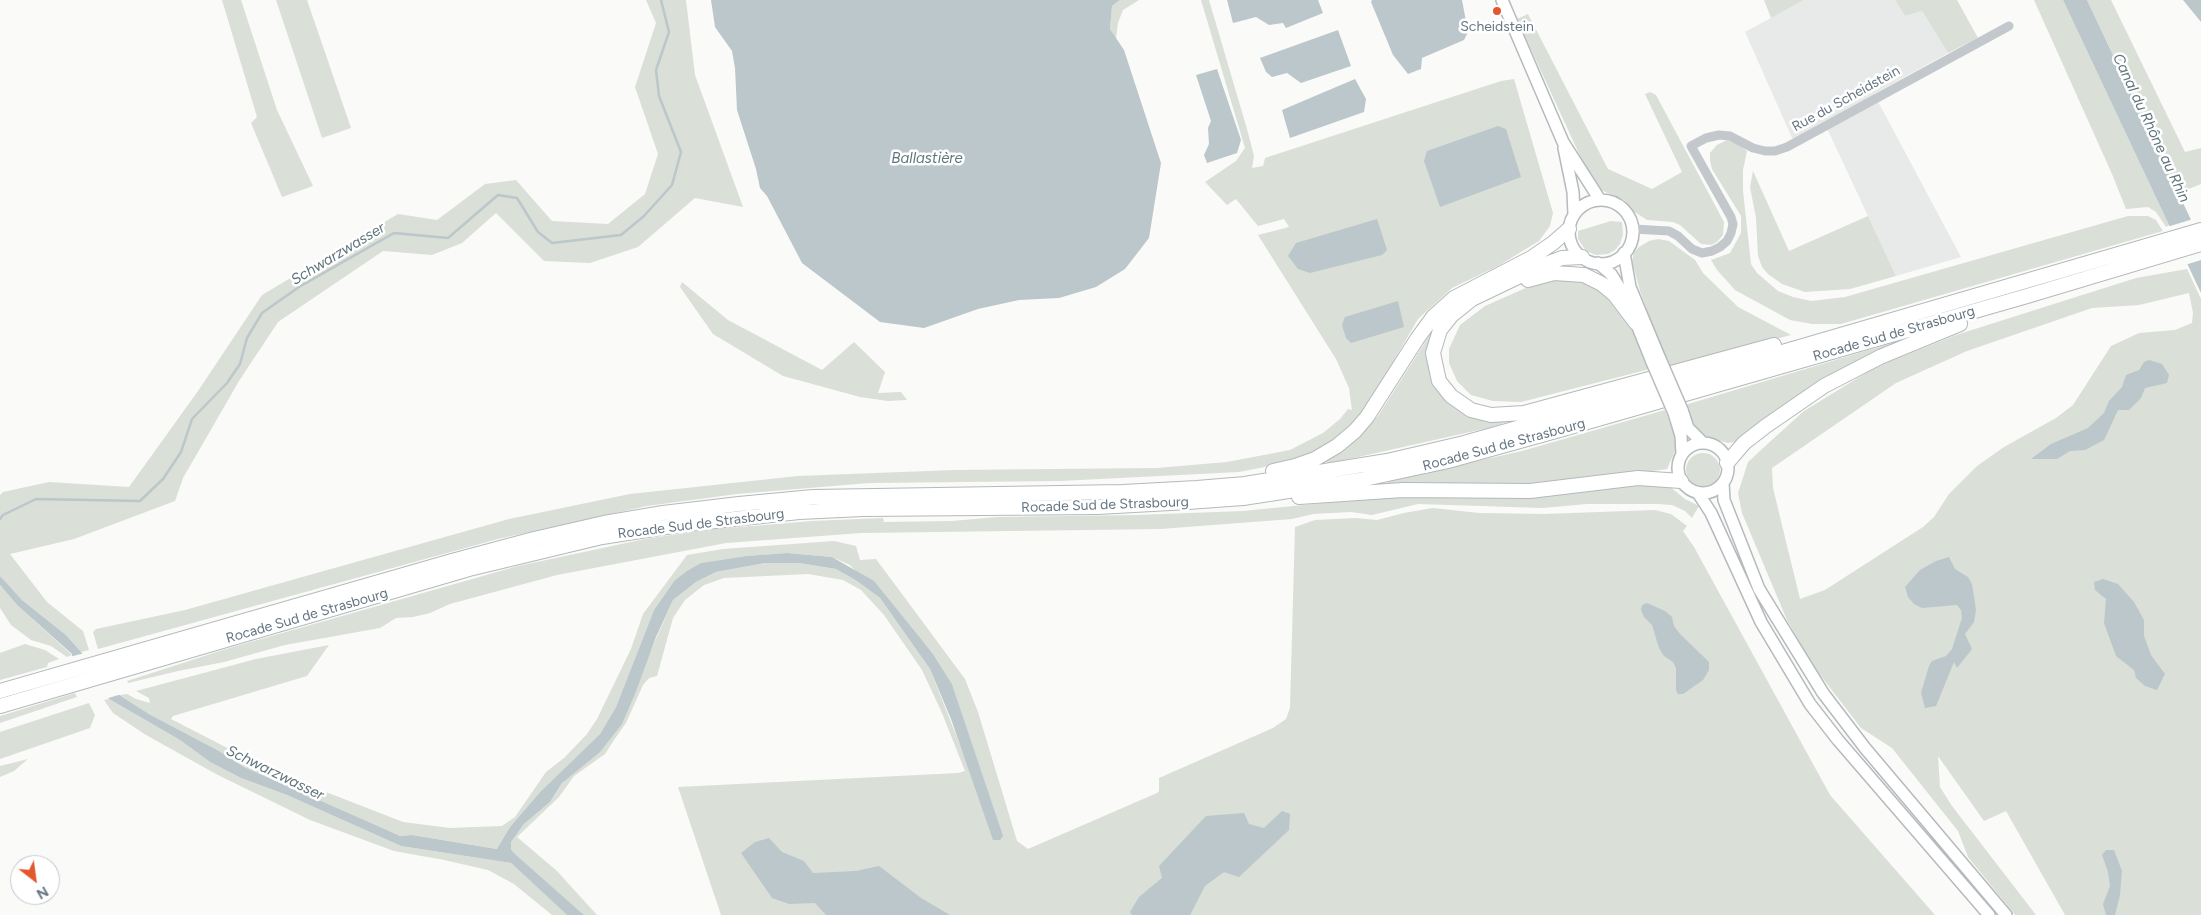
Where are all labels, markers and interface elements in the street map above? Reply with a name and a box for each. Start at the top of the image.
marker: Scheidstein [1491,5,1503,17]
place label: Scheidstein [1460,19,1534,35]
water label: Canal du Rhône au Rhin [2109,51,2193,205]
street label: Rue du Scheidstein [1789,62,1903,136]
water label: Ballastière [891,150,963,168]
water label: Schwarzwasser [288,219,388,289]
street label: Rocade Sud de Strasbourg [1811,303,1977,365]
street label: Rocade Sud de Strasbourg [1421,415,1587,475]
street label: Rocade Sud de Strasbourg [1021,494,1189,516]
street label: Rocade Sud de Strasbourg [617,505,785,543]
street label: Rocade Sud de Strasbourg [224,585,390,647]
water label: Schwarzwasser [223,742,327,804]
north arrow [10,855,60,905]
text: N [33,882,51,903]

